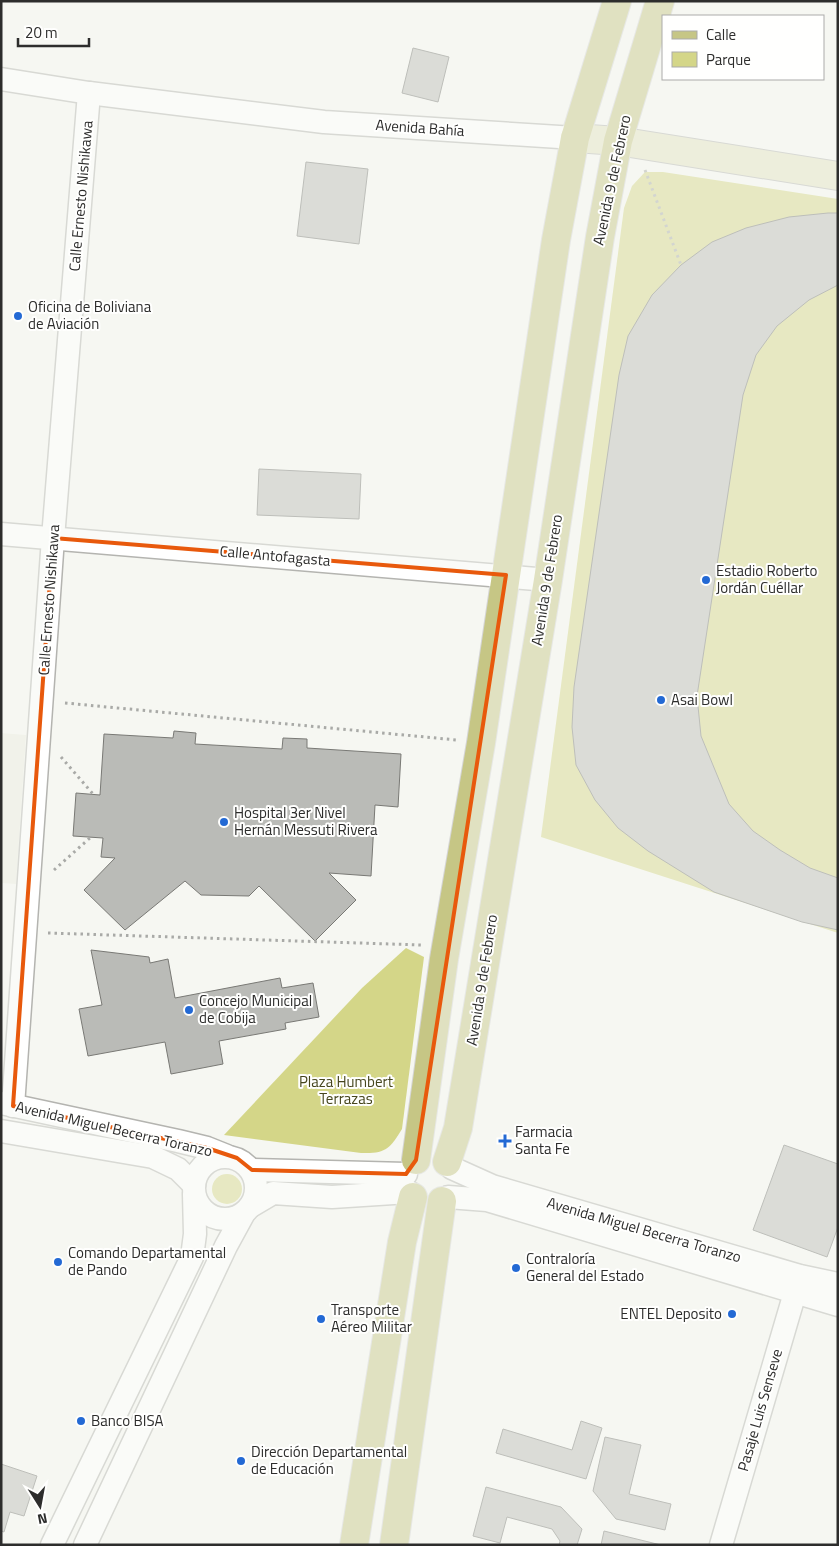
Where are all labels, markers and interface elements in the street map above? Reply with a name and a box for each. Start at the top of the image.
scale bar [18,15,89,47]
legend [662,15,824,80]
text: 20 m [25,21,58,44]
text: Calle [706,23,736,46]
text: Parque [706,48,751,71]
street label: Avenida Bahía [375,113,466,142]
street label: Avenida 9 de Febrero [586,113,637,247]
street label: Calle Ernesto Nishikawa [62,119,99,272]
place label: Oficina de Boliviana de Aviación [28,295,152,335]
marker: Oficina de Boliviana de Aviación [12,310,24,322]
street label: Avenida 9 de Febrero [525,513,568,647]
street label: Calle Ernesto Nishikawa [32,523,65,676]
street label: Calle Antofagasta [219,539,332,572]
place label: Estadio Roberto Jordán Cuéllar [716,559,817,599]
marker: Estadio Roberto Jordán Cuéllar [700,574,712,586]
place label: Asai Bowl [671,688,733,711]
marker: Asai Bowl [655,694,667,706]
place label: Hospital 3er Nivel Hernán Messuti Rivera [234,801,378,841]
marker: Hospital 3er Nivel Hernán Messuti Rivera [218,816,230,828]
street label: Avenida 9 de Febrero [460,913,503,1047]
place label: Concejo Municipal de Cobija [199,989,312,1029]
marker: Concejo Municipal de Cobija [183,1004,195,1016]
park label: Plaza Humbert Terrazas [299,1070,394,1110]
street label: Avenida Miguel Becerra Toranzo [13,1095,215,1162]
place label: Farmacia Santa Fe [515,1120,573,1160]
marker: Farmacia Santa Fe [499,1135,511,1147]
street label: Avenida Miguel Becerra Toranzo [544,1191,744,1268]
place label: Comando Departamental de Pando [68,1241,226,1281]
place label: Contraloría General del Estado [526,1247,644,1287]
marker: Comando Departamental de Pando [52,1256,64,1268]
marker: Contraloría General del Estado [510,1262,522,1274]
place label: Transporte Aéreo Militar [331,1298,412,1338]
place label: ENTEL Deposito [620,1302,722,1325]
marker: ENTEL Deposito [726,1308,738,1320]
marker: Transporte Aéreo Militar [315,1313,327,1325]
street label: Pasaje Luis Senseve [731,1346,788,1474]
place label: Banco BISA [91,1409,163,1432]
marker: Banco BISA [75,1415,87,1427]
place label: Dirección Departamental de Educación [251,1440,407,1480]
marker: Dirección Departamental de Educación [235,1455,247,1467]
north arrow [15,1481,65,1531]
text: N [36,1508,49,1530]

